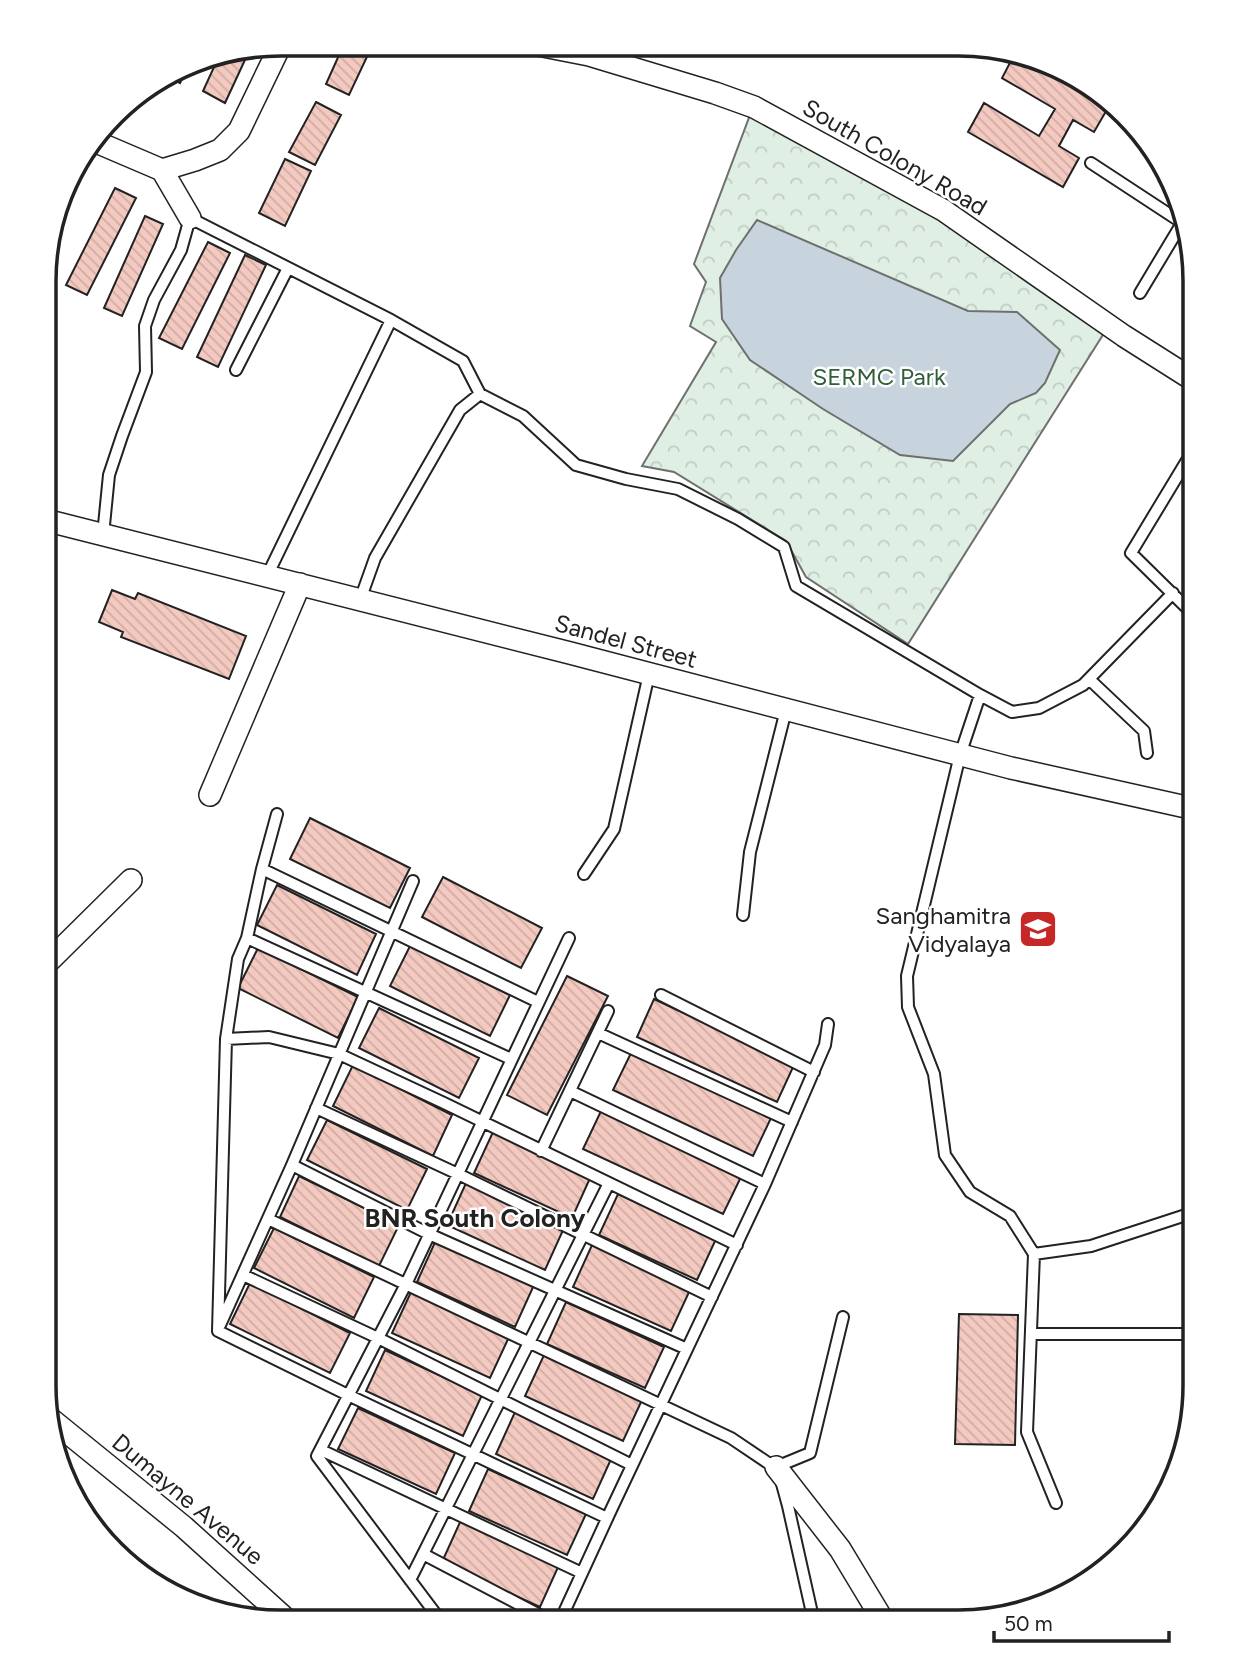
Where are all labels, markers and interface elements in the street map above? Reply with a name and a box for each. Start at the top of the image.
street label: South Colony Road [798,92,992,222]
park label: SERMC Park [812,362,946,391]
street label: Sandel Street [552,608,700,674]
place label: Sanghamitra Vidyalaya [875,901,1011,958]
school or university icon: Sanghamitra Vidyalaya [1017,908,1059,950]
district label: BNR South Colony [365,1202,585,1234]
street label: Dumayne Avenue [106,1427,270,1571]
scale bar [994,1600,1169,1644]
text: 50 m [1004,1611,1053,1636]

